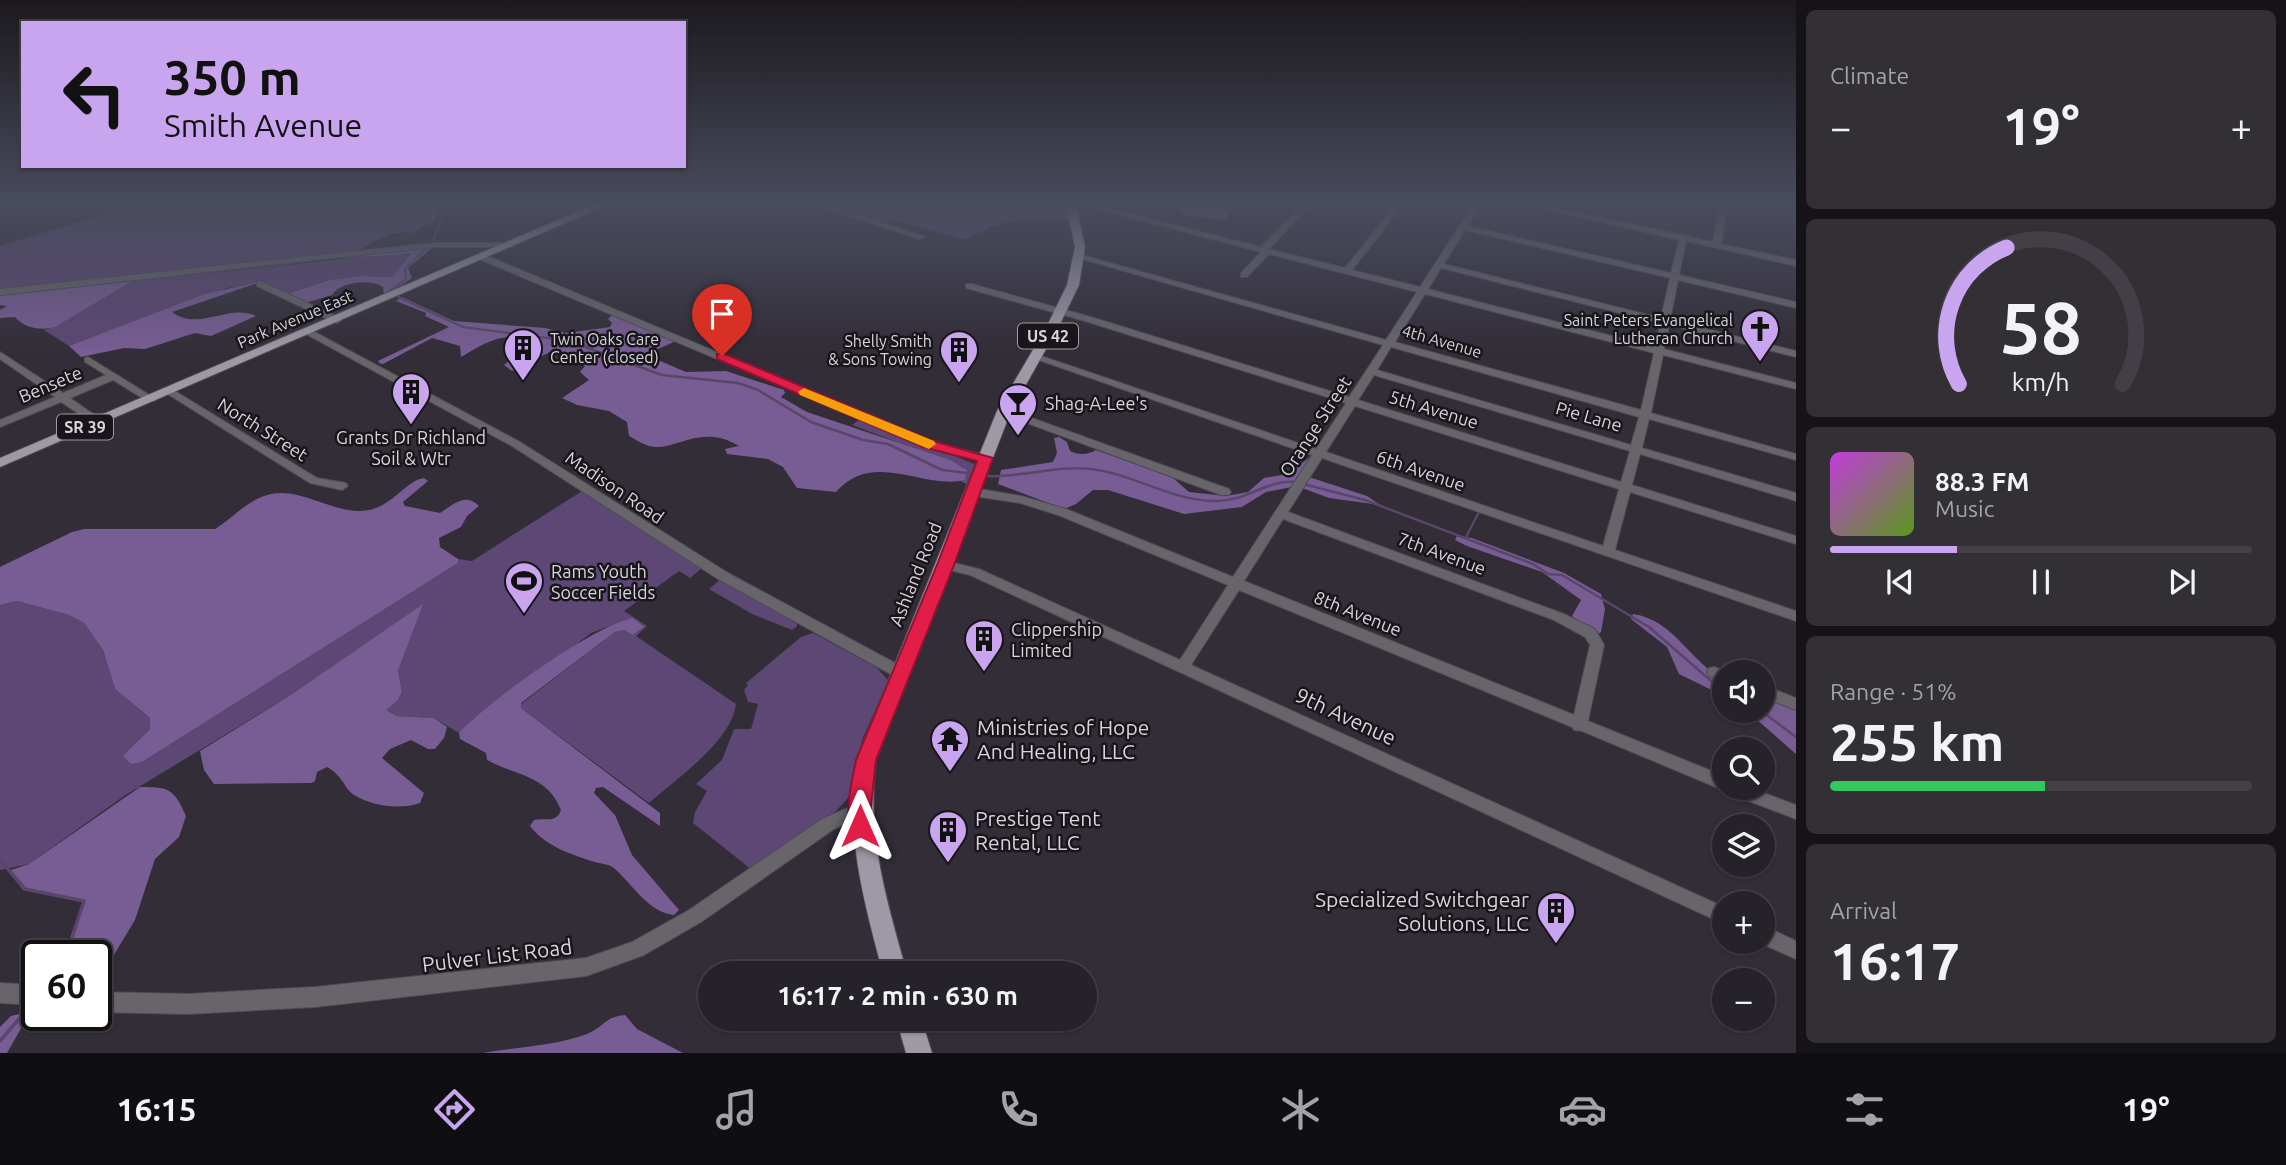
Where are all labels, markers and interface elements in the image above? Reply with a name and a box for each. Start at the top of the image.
icon: left [49,49,140,140]
text: 350 m [164,49,301,104]
text: Climate [1830,63,1909,88]
text: 19° [2002,97,2080,155]
text: − [1830,106,1851,148]
text: + [2231,106,2252,148]
text: Smith Avenue [164,107,362,143]
pin [692,284,752,356]
street label: Park Avenue East [235,286,356,351]
text: 58 [2000,286,2082,368]
icon: arrive [703,295,741,333]
church icon: Saint Peters Evangelical Lutheran Church [1739,308,1781,363]
place label: Saint Peters Evangelical Lutheran Church [1564,311,1733,347]
street label: 4th Avenue [1400,321,1484,361]
road number: US 42 [1018,324,1078,348]
building icon: Twin Oaks Care Center (closed) [502,327,544,382]
building icon: Shelly Smith & Sons Towing [938,329,980,384]
place label: Twin Oaks Care Center (closed) [550,330,659,367]
place label: Shelly Smith & Sons Towing [828,332,932,368]
street label: Bensete [16,362,84,406]
text: km/h [2012,368,2070,396]
building icon: Grants Dr Richland Soil & Wtr [390,371,432,426]
street label: Orange Street [1275,372,1355,480]
bar icon: Shag-A-Lee's [997,382,1039,437]
street label: 5th Avenue [1387,386,1481,432]
place label: Shag-A-Lee's [1045,393,1148,413]
street label: North Street [214,394,312,464]
street label: Pie Lane [1554,397,1624,435]
road number: SR 39 [57,414,113,440]
place label: Grants Dr Richland Soil & Wtr [336,427,486,468]
street label: 6th Avenue [1374,446,1468,494]
street label: Madison Road [562,447,668,527]
text: 88.3 FM [1935,467,2029,496]
text: Music [1935,496,1994,521]
street label: Ashland Road [885,519,945,629]
street label: 7th Avenue [1395,528,1489,578]
sports icon: Rams Youth Soccer Fields [503,560,545,615]
place label: Rams Youth Soccer Fields [551,561,655,602]
icon: previous [1881,563,1919,601]
icon: pause [2022,563,2060,601]
icon: next [2163,563,2201,601]
street label: 8th Avenue [1311,586,1405,640]
building icon: Clippership Limited [963,618,1005,673]
place label: Clippership Limited [1011,619,1102,660]
map controls [1712,660,1775,1031]
button: sound [1712,660,1775,723]
text: Range · 51% [1830,679,1957,704]
street label: 9th Avenue [1292,682,1400,750]
text: 255 km [1830,713,2004,771]
place label: Ministries of Hope And Healing, LLC [977,715,1149,763]
temple icon: Ministries of Hope And Healing, LLC [929,718,971,773]
button: search [1712,737,1775,800]
position arrow [823,789,897,863]
place label: Prestige Tent Rental, LLC [975,806,1101,854]
building icon: Prestige Tent Rental, LLC [927,809,969,864]
button: layers [1712,814,1775,877]
place label: Specialized Switchgear Solutions, LLC [1315,887,1529,935]
building icon: Specialized Switchgear Solutions, LLC [1535,890,1577,945]
button: + [1712,891,1775,954]
text: Arrival [1830,898,1897,923]
text: 16:17 [1830,932,1960,990]
street label: Pulver List Road [421,934,573,976]
speed limit sign: 60 [21,940,112,1031]
button: − [1712,968,1775,1031]
text: 16:17 · 2 min · 630 m [777,981,1018,1010]
icon: directions [430,1085,479,1134]
icon: music [712,1085,761,1134]
icon: phone [994,1085,1043,1134]
icon: climate [1276,1085,1325,1134]
icon: car [1558,1085,1607,1134]
icon: filters [1840,1085,1889,1134]
text: 16:15 [117,1091,197,1127]
text: 19° [2122,1091,2169,1127]

